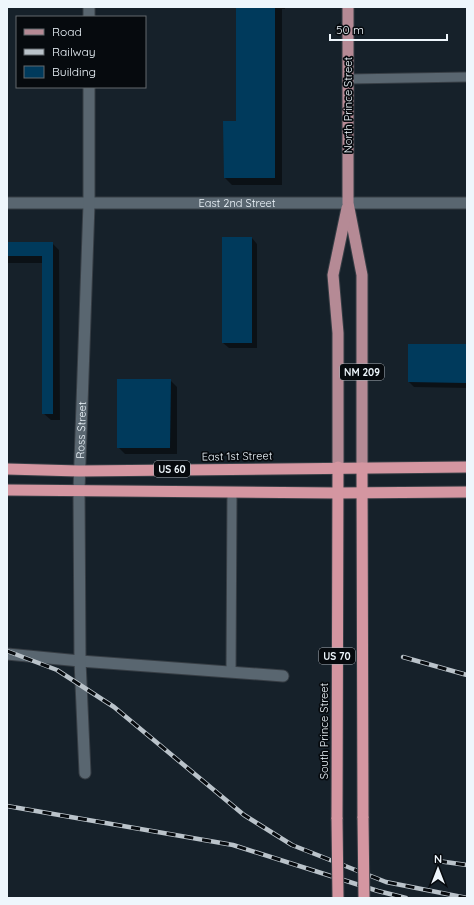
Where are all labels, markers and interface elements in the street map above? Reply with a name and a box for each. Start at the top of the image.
legend [16,16,146,88]
scale bar [330,16,447,42]
text: 50 m [336,22,364,37]
text: Road [52,24,82,39]
text: Railway [52,44,96,59]
street label: North Prince Street [341,57,355,153]
text: Building [52,64,96,79]
street label: East 2nd Street [198,196,276,210]
road number: NM 209 [340,364,384,380]
street label: Ross Street [73,401,89,459]
street label: East 1st Street [201,448,273,464]
road number: US 60 [154,461,190,477]
road number: US 70 [319,648,355,664]
street label: South Prince Street [317,682,331,779]
north arrow [418,849,458,889]
text: N [434,852,442,866]

